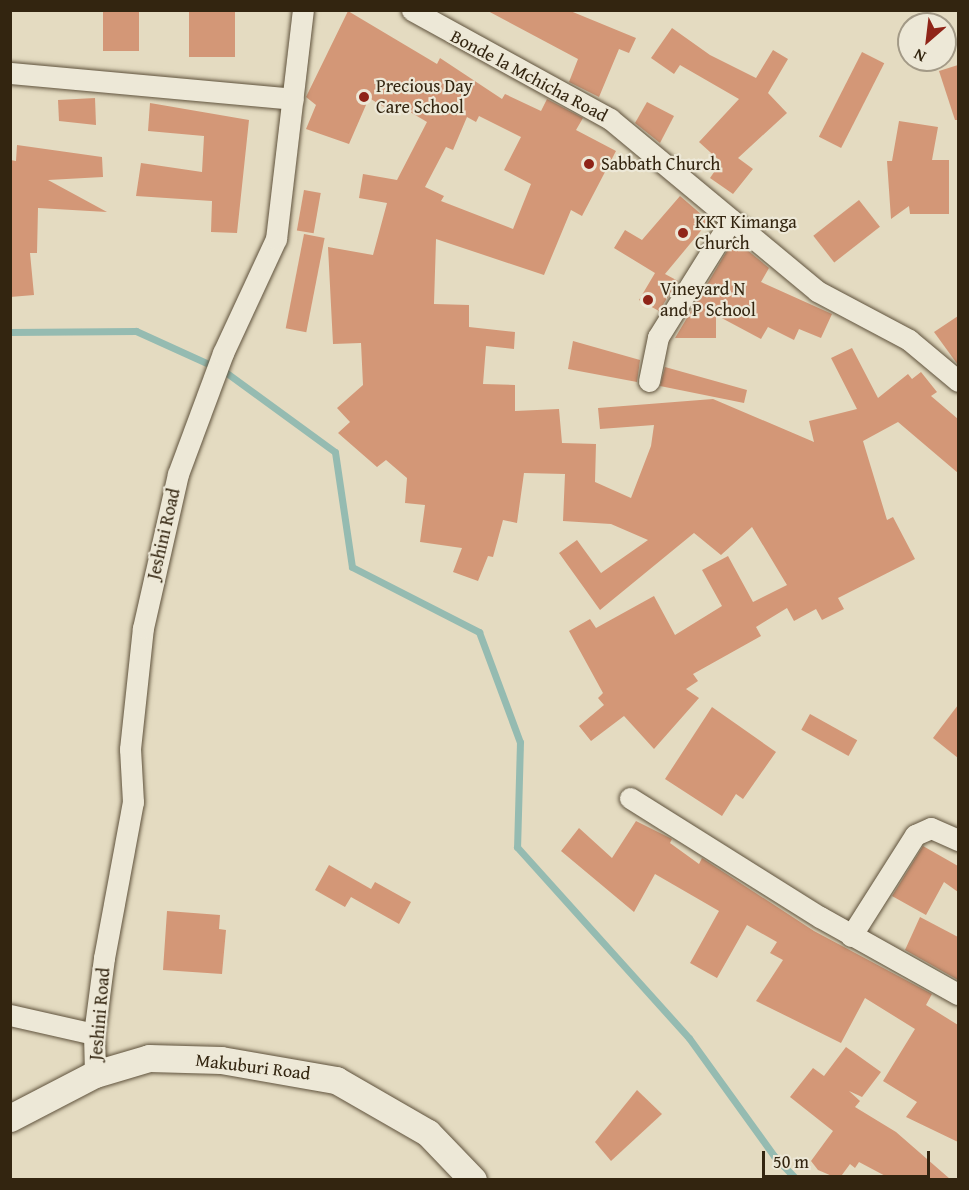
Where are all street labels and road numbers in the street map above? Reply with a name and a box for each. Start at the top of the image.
street label: Bonde la Mchicha Road [447,25,611,127]
street label: Jeshini Road [143,486,185,582]
street label: Jeshini Road [85,967,115,1061]
street label: Makuburi Road [194,1049,312,1085]

